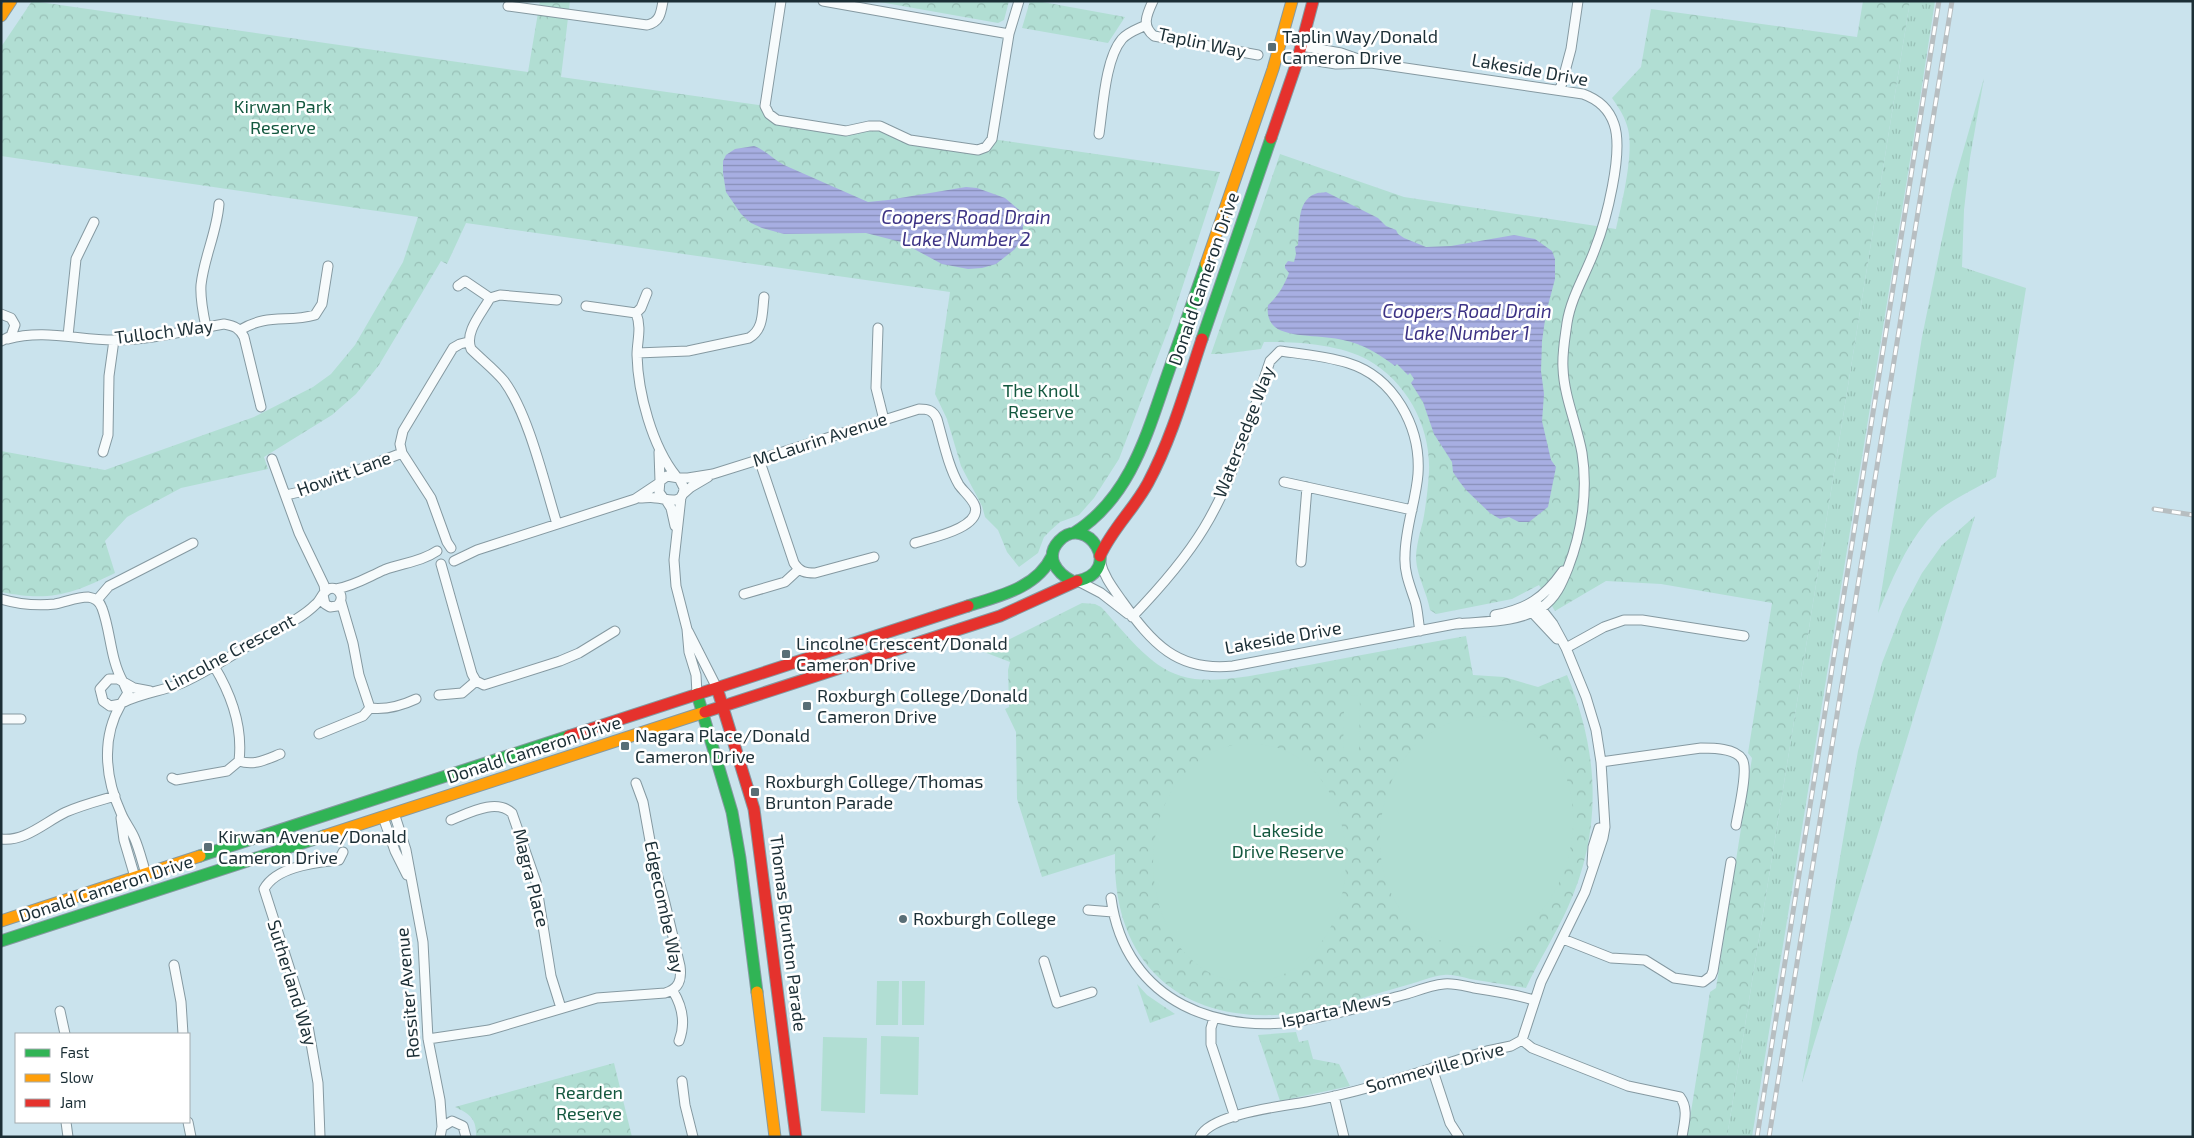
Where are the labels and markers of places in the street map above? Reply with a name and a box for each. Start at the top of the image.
place label: Taplin Way/Donald Cameron Drive [1282,25,1438,68]
marker: Taplin Way/Donald Cameron Drive [1266,41,1278,53]
place label: Lincolne Crescent/Donald Cameron Drive [796,632,1008,675]
marker: Lincolne Crescent/Donald Cameron Drive [780,648,792,660]
place label: Roxburgh College/Donald Cameron Drive [817,684,1028,727]
marker: Roxburgh College/Donald Cameron Drive [801,700,813,712]
place label: Nagara Place/Donald Cameron Drive [635,724,810,767]
marker: Nagara Place/Donald Cameron Drive [619,740,631,752]
place label: Roxburgh College/Thomas Brunton Parade [765,770,983,813]
marker: Roxburgh College/Thomas Brunton Parade [749,786,761,798]
place label: Kirwan Avenue/Donald Cameron Drive [218,825,407,868]
marker: Kirwan Avenue/Donald Cameron Drive [202,841,214,853]
place label: Roxburgh College [913,907,1056,929]
marker: Roxburgh College [897,913,909,925]

